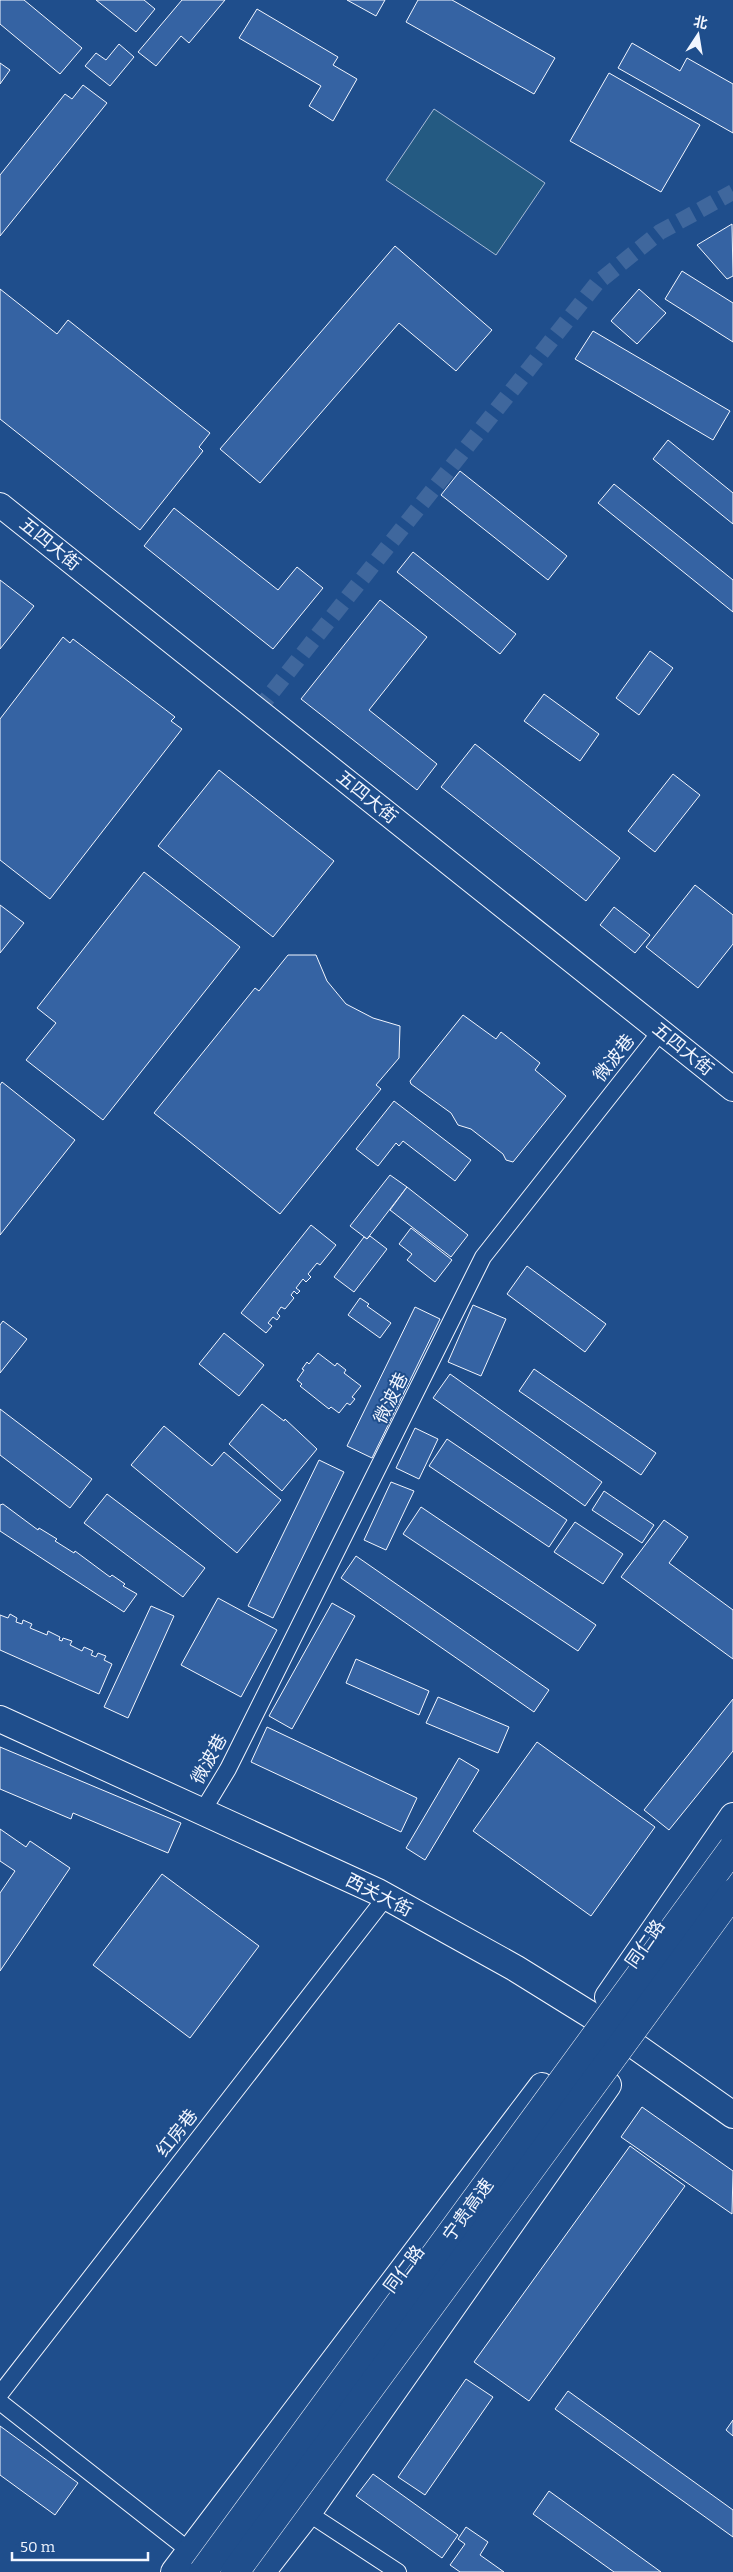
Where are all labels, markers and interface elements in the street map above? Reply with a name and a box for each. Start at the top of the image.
north arrow [673,10,723,60]
text: 北 [692,13,709,33]
street label: 五四大街 [15,513,85,575]
street label: 五四大街 [332,766,402,828]
street label: 五四大街 [648,1018,718,1080]
street label: 微波巷 [589,1030,639,1086]
street label: 微波巷 [369,1369,413,1427]
street label: 微波巷 [186,1730,232,1788]
street label: 西关大街 [342,1869,416,1921]
street label: 同仁路 [621,1916,669,1972]
street label: 红房巷 [152,2105,202,2161]
street label: 宁贵高速 [438,2174,498,2246]
street label: 同仁路 [379,2241,429,2297]
scale bar [12,2530,149,2562]
text: 50 m [20,2538,56,2556]

